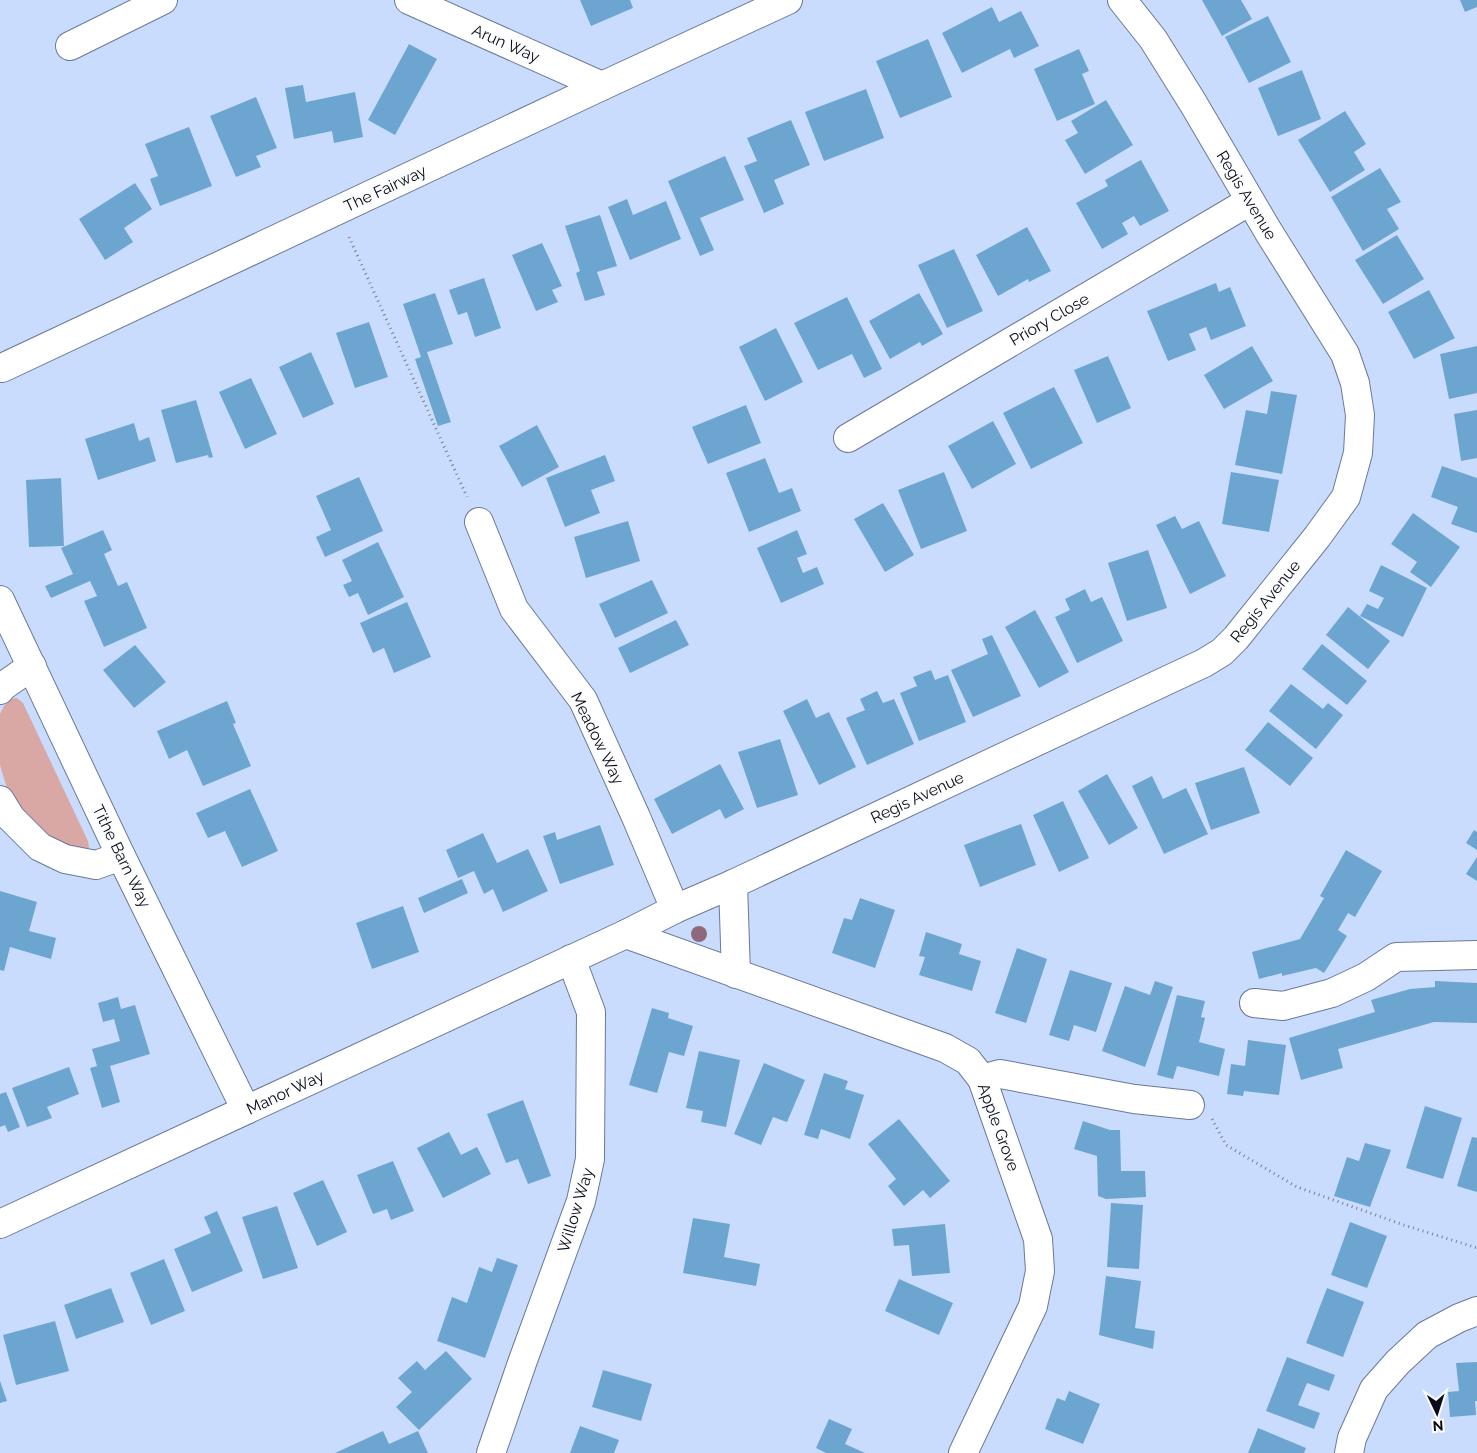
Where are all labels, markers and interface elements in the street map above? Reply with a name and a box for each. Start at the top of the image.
street label: Arun Way [469,20,543,67]
street label: Regis Avenue [1213,147,1281,243]
street label: The Fairway [341,161,430,216]
street label: Priory Close [1006,289,1092,350]
street label: Regis Avenue [1226,556,1304,646]
street label: Meadow Way [567,689,628,788]
street label: Regis Avenue [868,768,967,827]
street label: Tithe Barn Way [88,802,155,911]
street label: Manor Way [243,1066,327,1119]
street label: Apple Grove [974,1081,1023,1174]
street label: Willow Way [554,1165,597,1255]
north arrow [1412,1388,1462,1438]
text: N [1432,1418,1444,1434]

